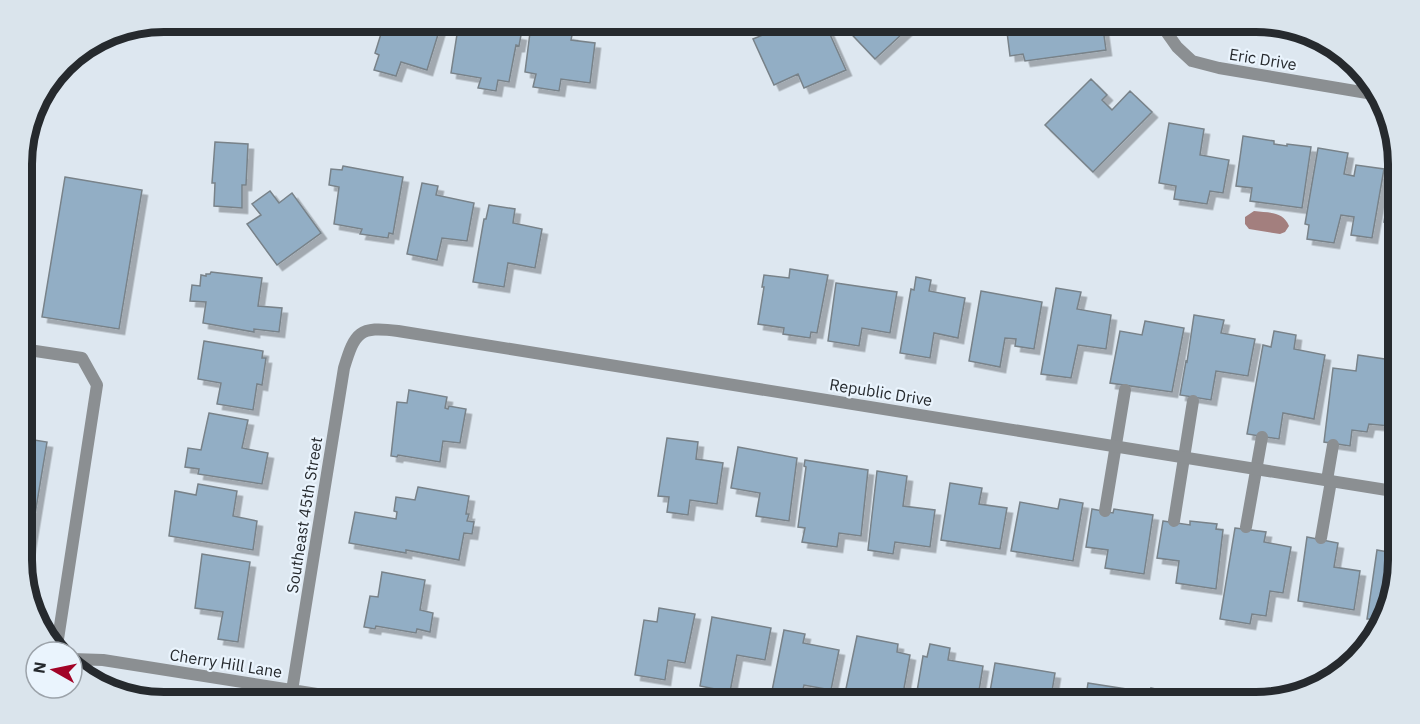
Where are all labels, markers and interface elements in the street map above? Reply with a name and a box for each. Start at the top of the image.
street label: Eric Drive [1228,44,1298,74]
street label: Republic Drive [828,374,934,410]
street label: Southeast 45th Street [282,435,326,595]
north arrow [24,640,84,700]
street label: Cherry Hill Lane [168,644,284,682]
text: N [28,660,50,675]

